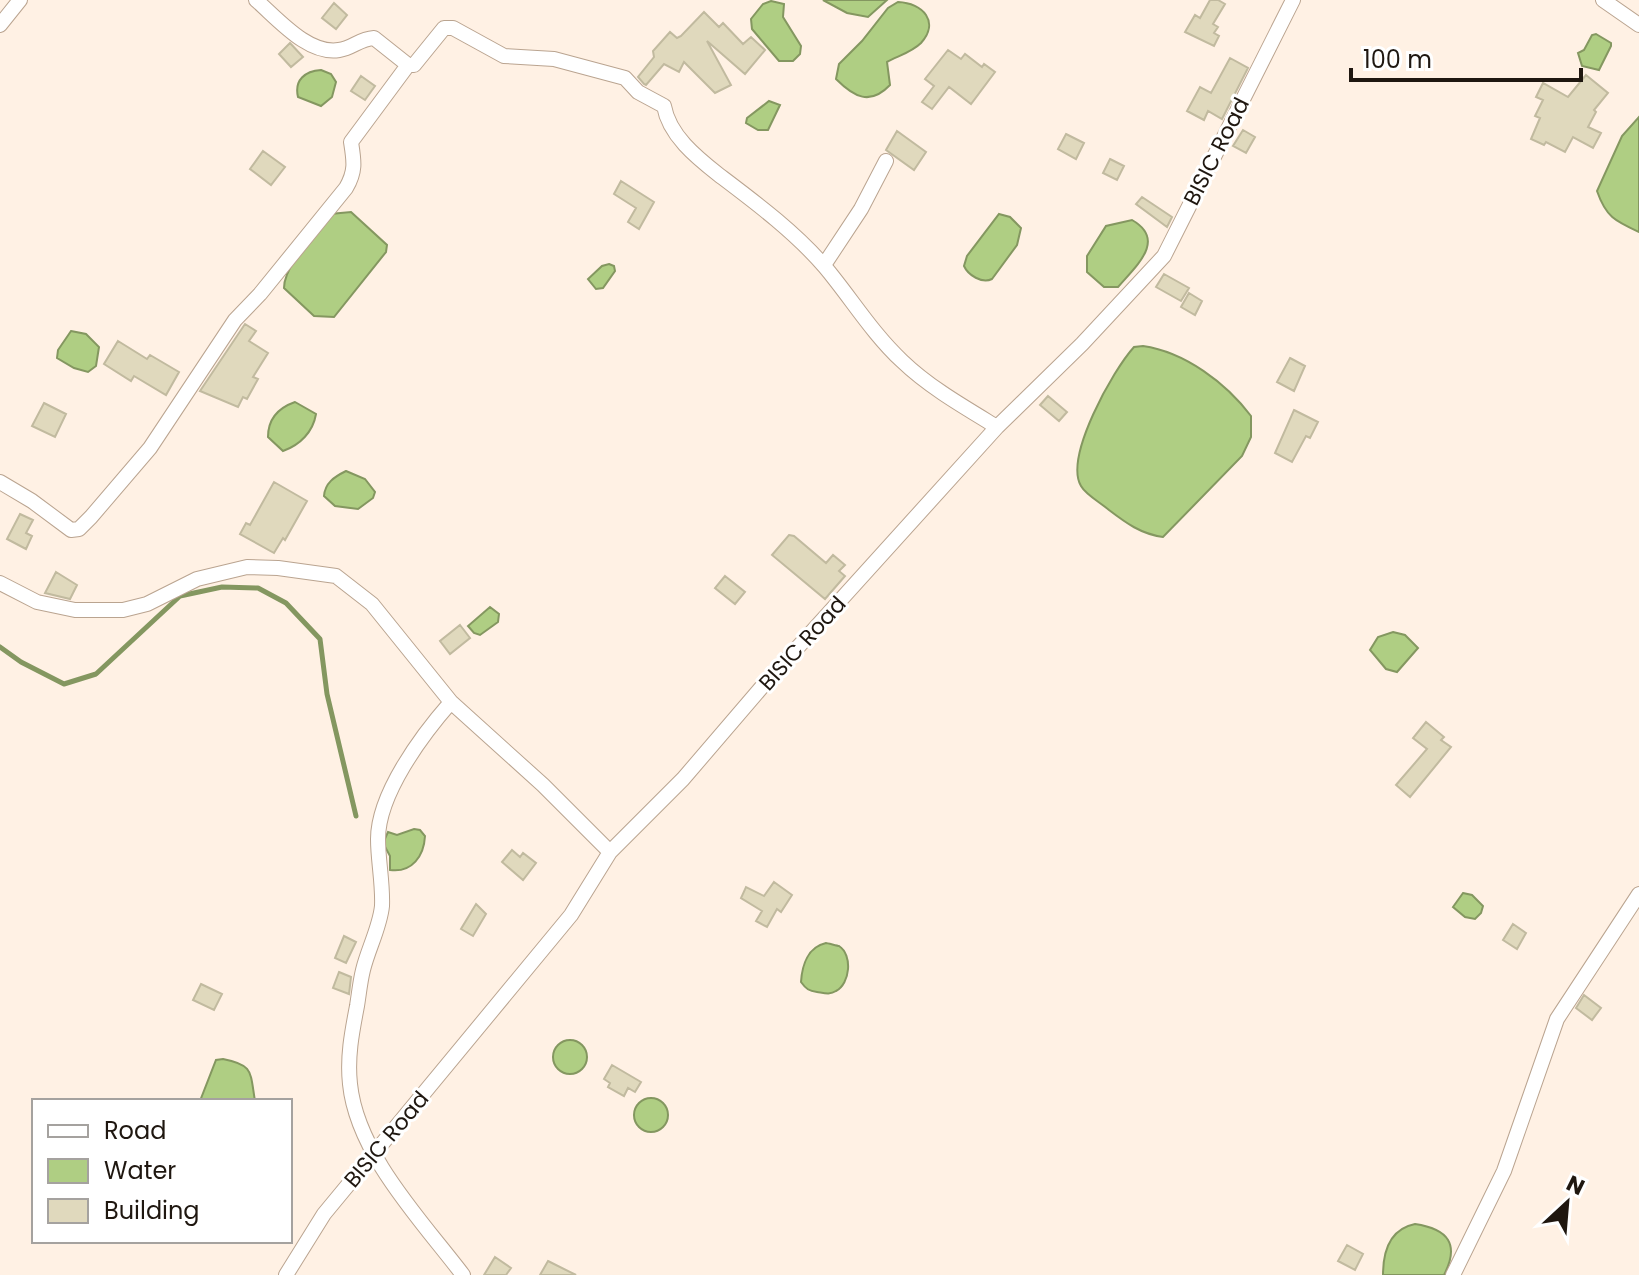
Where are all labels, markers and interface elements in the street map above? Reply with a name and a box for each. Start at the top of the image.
scale bar [1351,32,1581,82]
text: 100 m [1363,43,1432,76]
street label: BISIC Road [1176,92,1257,211]
street label: BISIC Road [752,589,853,697]
street label: BISIC Road [337,1084,436,1194]
legend [32,1099,292,1243]
text: Road [104,1114,166,1147]
text: Water [104,1154,176,1187]
north arrow [1527,1163,1607,1243]
text: N [1561,1168,1590,1203]
text: Building [104,1194,200,1227]

